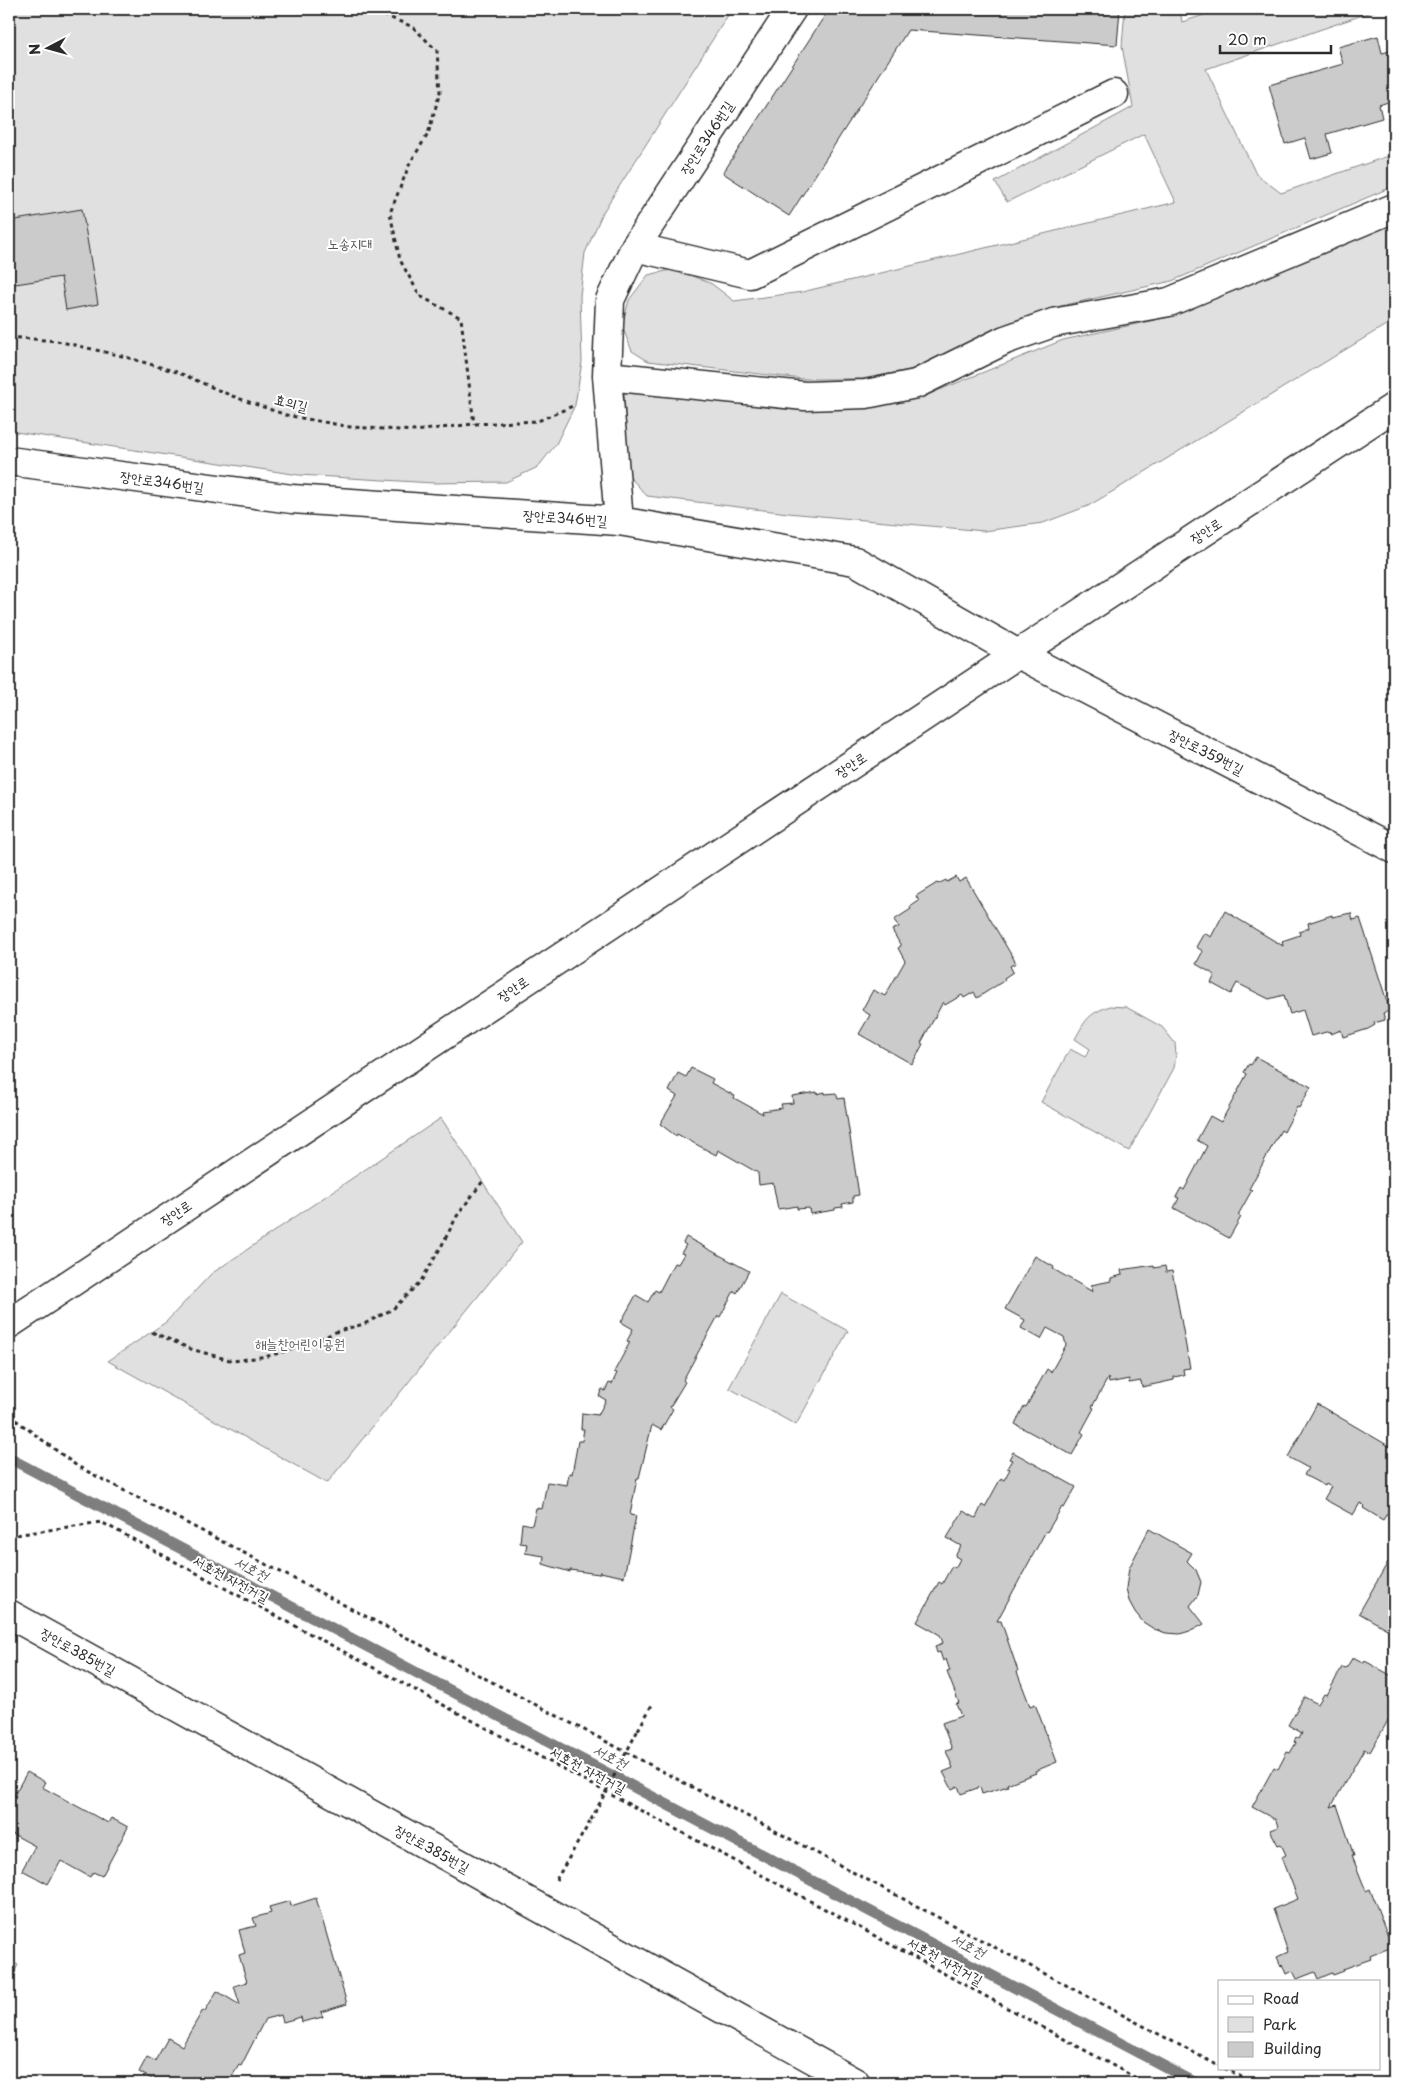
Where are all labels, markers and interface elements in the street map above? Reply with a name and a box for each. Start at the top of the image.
north arrow [22,22,72,72]
scale bar [1220,22,1332,54]
text: 20 m [1228,27,1267,50]
text: N [24,43,46,56]
street label: 장안로346번길 [675,96,739,179]
park label: 노송지대 [327,233,373,254]
street label: 효의길 [272,388,311,417]
street label: 장안로346번길 [119,465,206,498]
street label: 장안로346번길 [522,504,609,531]
street label: 장안로 [1186,513,1226,549]
street label: 장안로359번길 [1165,724,1248,780]
street label: 장안로 [831,746,871,783]
street label: 장안로 [493,970,533,1007]
street label: 장안로 [156,1194,196,1231]
park label: 해늘찬어린이공원 [255,1333,345,1354]
water label: 서호천 [230,1549,275,1587]
street label: 서호천 자전거길 [189,1550,274,1608]
street label: 장안로385번길 [37,1622,120,1681]
water label: 서호천 [589,1737,634,1775]
street label: 서호천 자전거길 [546,1741,631,1799]
street label: 장안로385번길 [391,1819,474,1878]
water label: 서호천 [947,1926,992,1964]
street label: 서호천 자전거길 [904,1931,987,1990]
legend [1218,1980,1380,2070]
text: Road [1263,1986,1299,2009]
text: Park [1263,2012,1297,2035]
text: Building [1263,2036,1322,2059]

